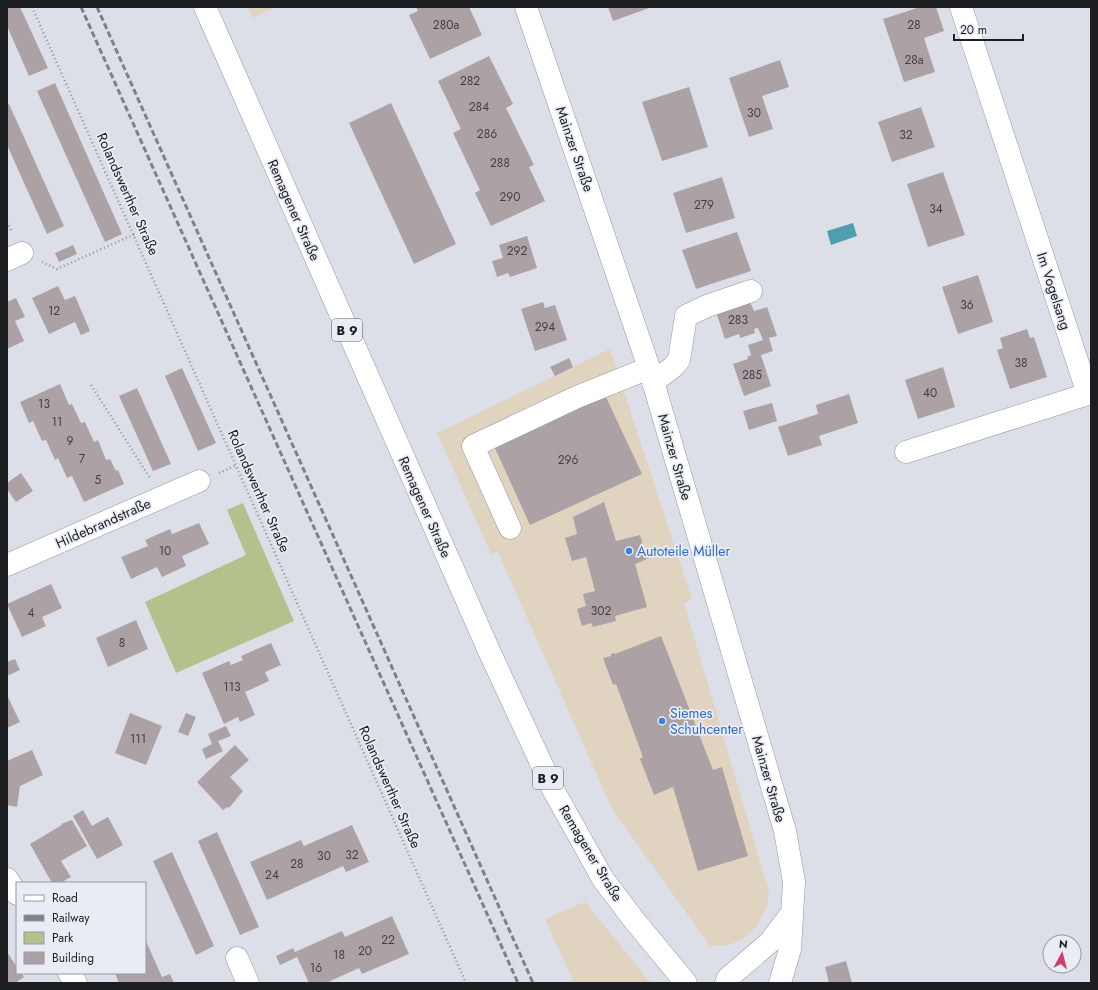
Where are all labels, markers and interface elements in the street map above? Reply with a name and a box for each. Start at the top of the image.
house number: 280a [433,16,459,34]
house number: 28 [907,16,921,34]
scale bar [954,16,1023,42]
text: 20 m [960,21,987,39]
house number: 28a [904,51,924,69]
house number: 282 [460,72,480,90]
house number: 284 [469,98,489,116]
street label: Mainzer Straße [551,104,599,194]
house number: 30 [747,104,761,122]
house number: 286 [477,125,497,143]
house number: 32 [899,126,913,144]
street label: Rolandswerther Straße [92,130,164,258]
house number: 288 [490,154,510,172]
street label: Remagener Straße [263,156,325,264]
house number: 290 [500,188,520,206]
house number: 279 [694,196,714,214]
house number: 34 [929,200,943,218]
house number: 292 [507,242,527,260]
street label: Im Vogelsang [1032,250,1076,332]
house number: 36 [960,296,974,314]
house number: 12 [48,302,60,320]
house number: 283 [728,311,748,329]
house number: 294 [535,318,555,336]
road number: B 9 [332,319,362,341]
house number: 38 [1014,354,1028,372]
house number: 285 [742,366,762,384]
house number: 40 [923,384,937,402]
house number: 13 [38,395,50,413]
street label: Mainzer Straße [653,411,697,503]
house number: 11 [52,413,62,431]
street label: Rolandswerther Straße [223,427,295,555]
house number: 9 [67,432,74,450]
house number: 7 [79,450,86,468]
house number: 296 [558,451,578,469]
street label: Remagener Straße [394,453,456,561]
house number: 5 [95,471,102,489]
street label: Hildebrandstraße [52,493,154,553]
place label: Autoteile Müller [637,541,730,561]
house number: 10 [159,542,171,560]
marker: Autoteile Müller [624,546,634,556]
house number: 302 [591,602,611,620]
house number: 4 [28,604,35,622]
house number: 8 [119,634,125,652]
house number: 113 [223,678,241,696]
place label: Siemes Schuhcenter [670,703,743,739]
marker: Siemes Schuhcenter [657,716,667,726]
street label: Rolandswerther Straße [354,723,426,851]
house number: 111 [130,730,146,748]
street label: Mainzer Straße [747,733,791,825]
road number: B 9 [533,767,563,789]
street label: Remagener Straße [554,801,628,905]
house number: 32 [345,846,359,864]
house number: 30 [317,847,331,865]
house number: 28 [290,855,304,873]
house number: 24 [265,866,279,884]
legend [16,882,146,974]
text: Road [52,889,78,907]
text: Railway [52,909,90,927]
text: Park [52,929,74,947]
house number: 22 [381,931,395,949]
north arrow [1042,934,1082,974]
text: N [1058,936,1069,953]
house number: 20 [358,942,372,960]
house number: 18 [333,946,345,964]
text: Building [52,949,94,967]
house number: 16 [310,959,322,977]

